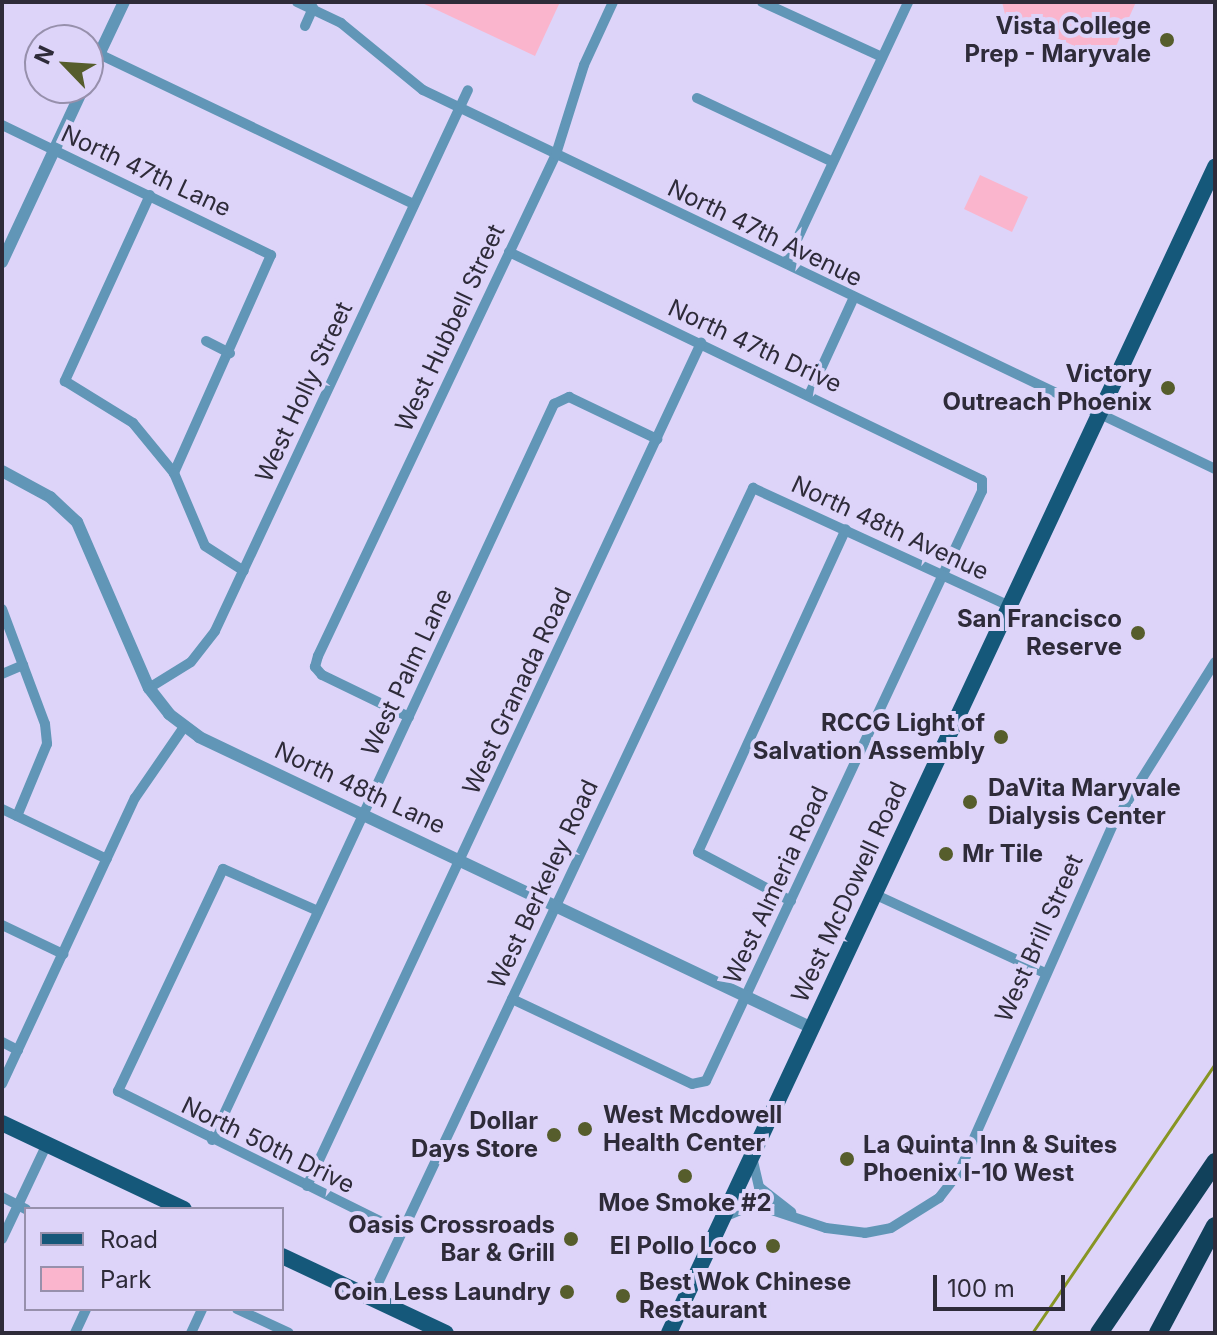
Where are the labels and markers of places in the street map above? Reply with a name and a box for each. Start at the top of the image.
place label: Vista College Prep - Maryvale [964,12,1151,68]
marker: Vista College Prep - Maryvale [1158,31,1176,49]
place label: Victory Outreach Phoenix [943,360,1152,416]
marker: Victory Outreach Phoenix [1159,379,1177,397]
place label: San Francisco Reserve [957,605,1122,661]
marker: San Francisco Reserve [1129,624,1147,642]
place label: RCCG Light of Salvation Assembly [753,709,985,765]
marker: RCCG Light of Salvation Assembly [992,728,1010,746]
place label: DaVita Maryvale Dialysis Center [988,774,1181,830]
marker: DaVita Maryvale Dialysis Center [959,791,981,813]
place label: Mr Tile [962,840,1043,868]
marker: Mr Tile [937,845,955,863]
place label: West Mcdowell Health Center [603,1101,782,1157]
place label: Dollar Days Store [411,1107,538,1163]
marker: West Mcdowell Health Center [574,1118,596,1140]
marker: Dollar Days Store [545,1126,563,1144]
place label: La Quinta Inn & Suites Phoenix I-10 West [863,1131,1117,1187]
marker: La Quinta Inn & Suites Phoenix I-10 West [838,1150,856,1168]
marker: Moe Smoke #2 [676,1167,694,1185]
place label: Moe Smoke #2 [598,1189,772,1217]
place label: Oasis Crossroads Bar & Grill [348,1211,555,1267]
marker: Oasis Crossroads Bar & Grill [562,1230,580,1248]
place label: El Pollo Loco [610,1232,757,1260]
marker: El Pollo Loco [764,1237,782,1255]
place label: Best Wok Chinese Restaurant [639,1268,851,1324]
place label: Coin Less Laundry [334,1278,551,1306]
marker: Coin Less Laundry [558,1283,576,1301]
marker: Best Wok Chinese Restaurant [614,1287,632,1305]

